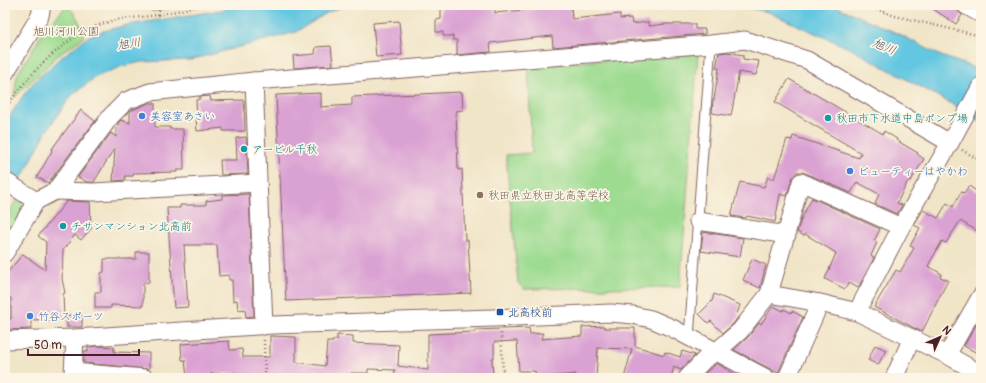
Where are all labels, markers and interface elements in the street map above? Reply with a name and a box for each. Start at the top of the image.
park label: 旭川河川公園 [33,25,99,38]
water label: 旭川 [116,35,142,53]
water label: 旭川 [870,35,898,59]
place label: 美容室あさい [150,110,215,123]
marker: 美容室あさい [137,111,147,121]
place label: 秋田市下水道中島ポンプ場 [836,112,968,125]
marker: 秋田市下水道中島ポンプ場 [823,113,833,123]
place label: アービル千秋 [252,143,318,156]
marker: アービル千秋 [239,144,249,154]
place label: ビューティーはやかわ [858,165,968,178]
marker: ビューティーはやかわ [845,166,855,176]
place label: 秋田県立秋田北高等学校 [488,189,609,202]
marker: 秋田県立秋田北高等学校 [475,190,485,200]
place label: チサンマンション北高前 [71,220,192,233]
marker: チサンマンション北高前 [58,221,68,231]
place label: 北高校前 [508,306,552,319]
marker: 北高校前 [495,307,505,317]
place label: 竹谷スポーツ [38,310,104,323]
marker: 竹谷スポーツ [25,311,35,321]
north arrow [920,317,960,357]
text: N [939,323,954,338]
scale bar [28,331,139,357]
text: 50 m [34,338,62,353]

